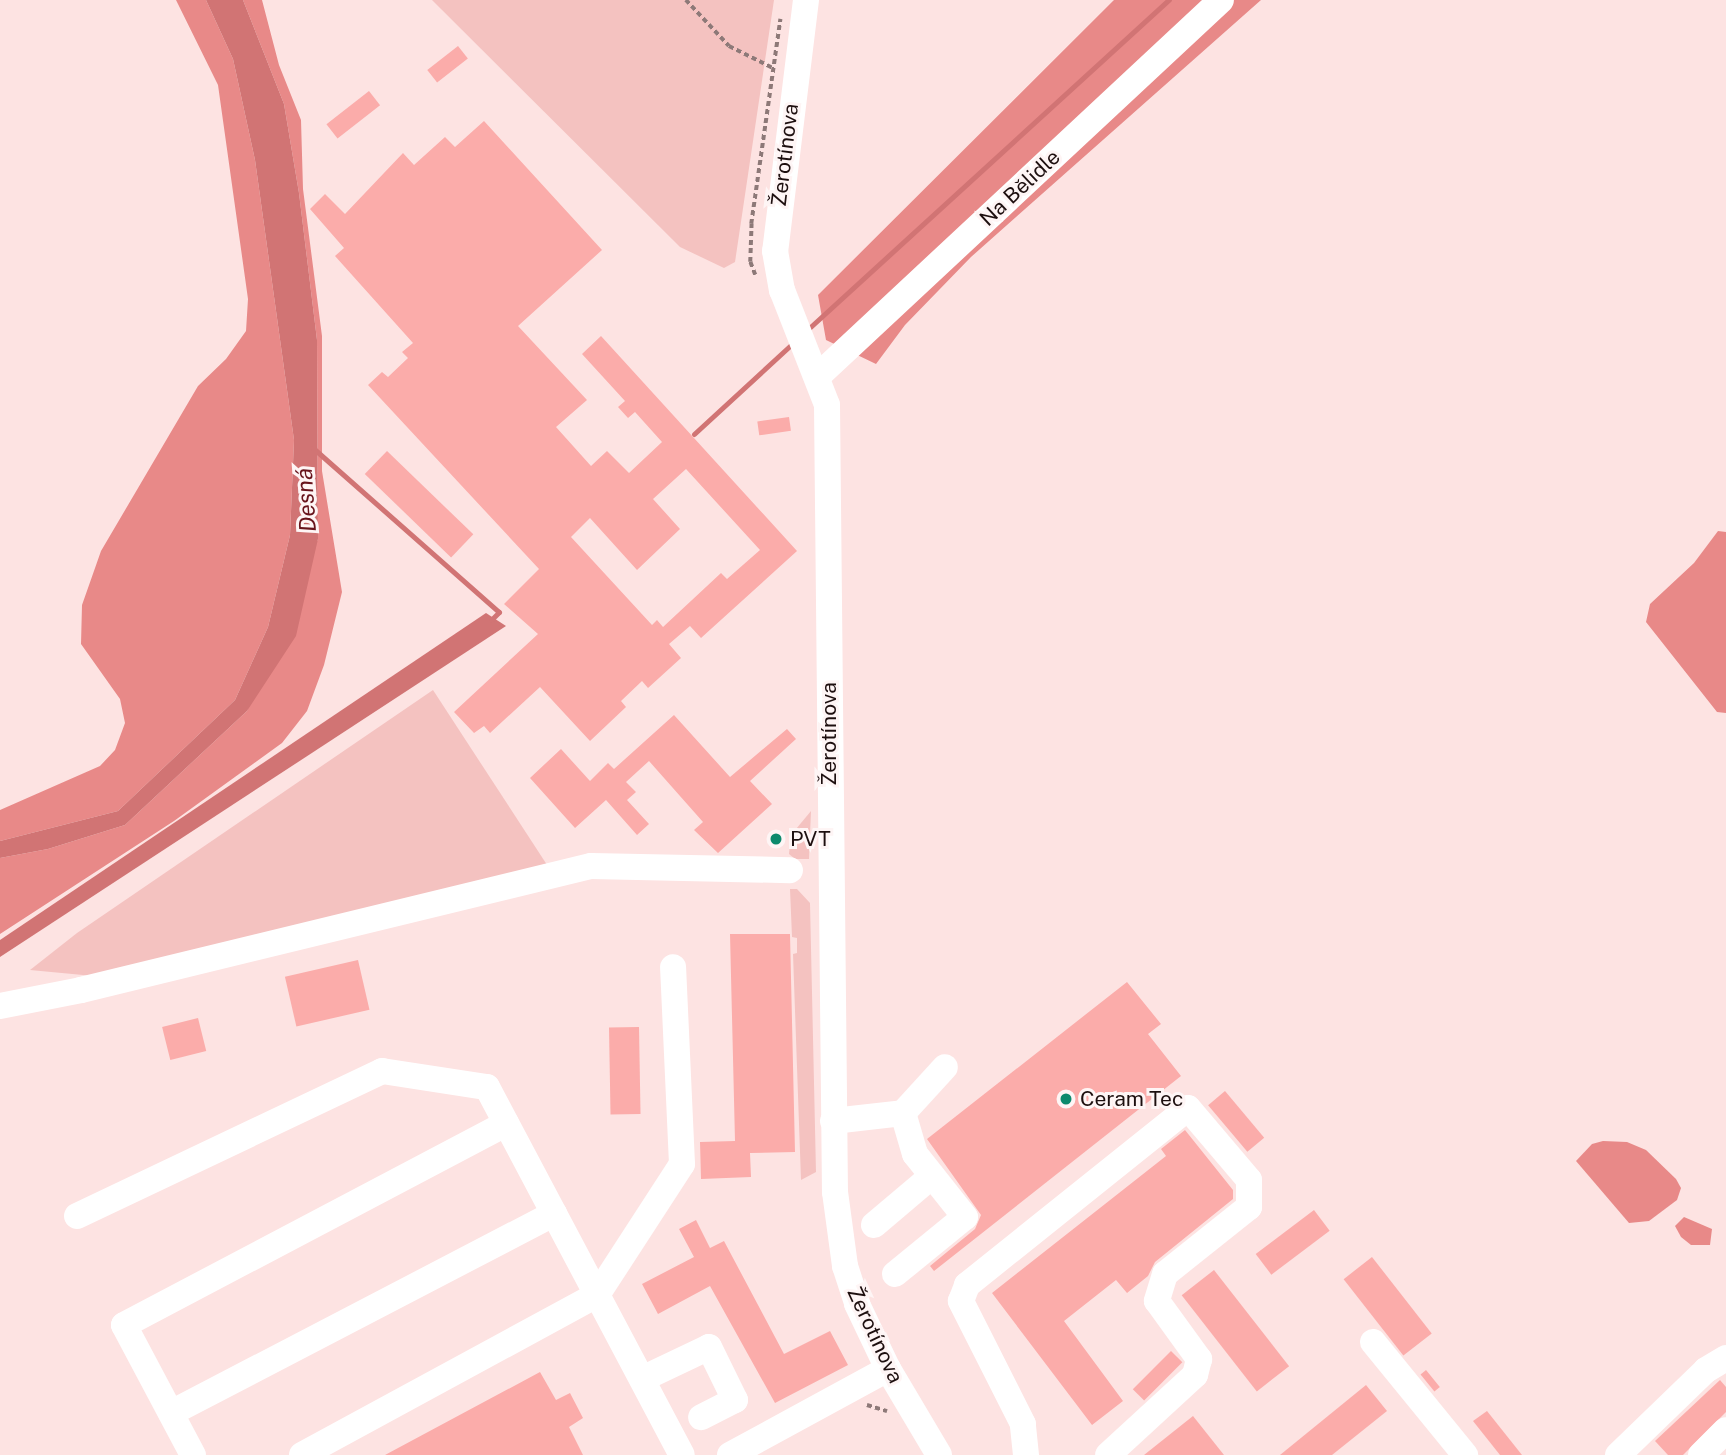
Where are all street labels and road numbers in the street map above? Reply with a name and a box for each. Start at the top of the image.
street label: Žerotínova [766,102,804,208]
street label: Na Bělidle [975,145,1065,231]
street label: Žerotínova [816,682,842,786]
street label: Žerotínova [842,1283,908,1387]

